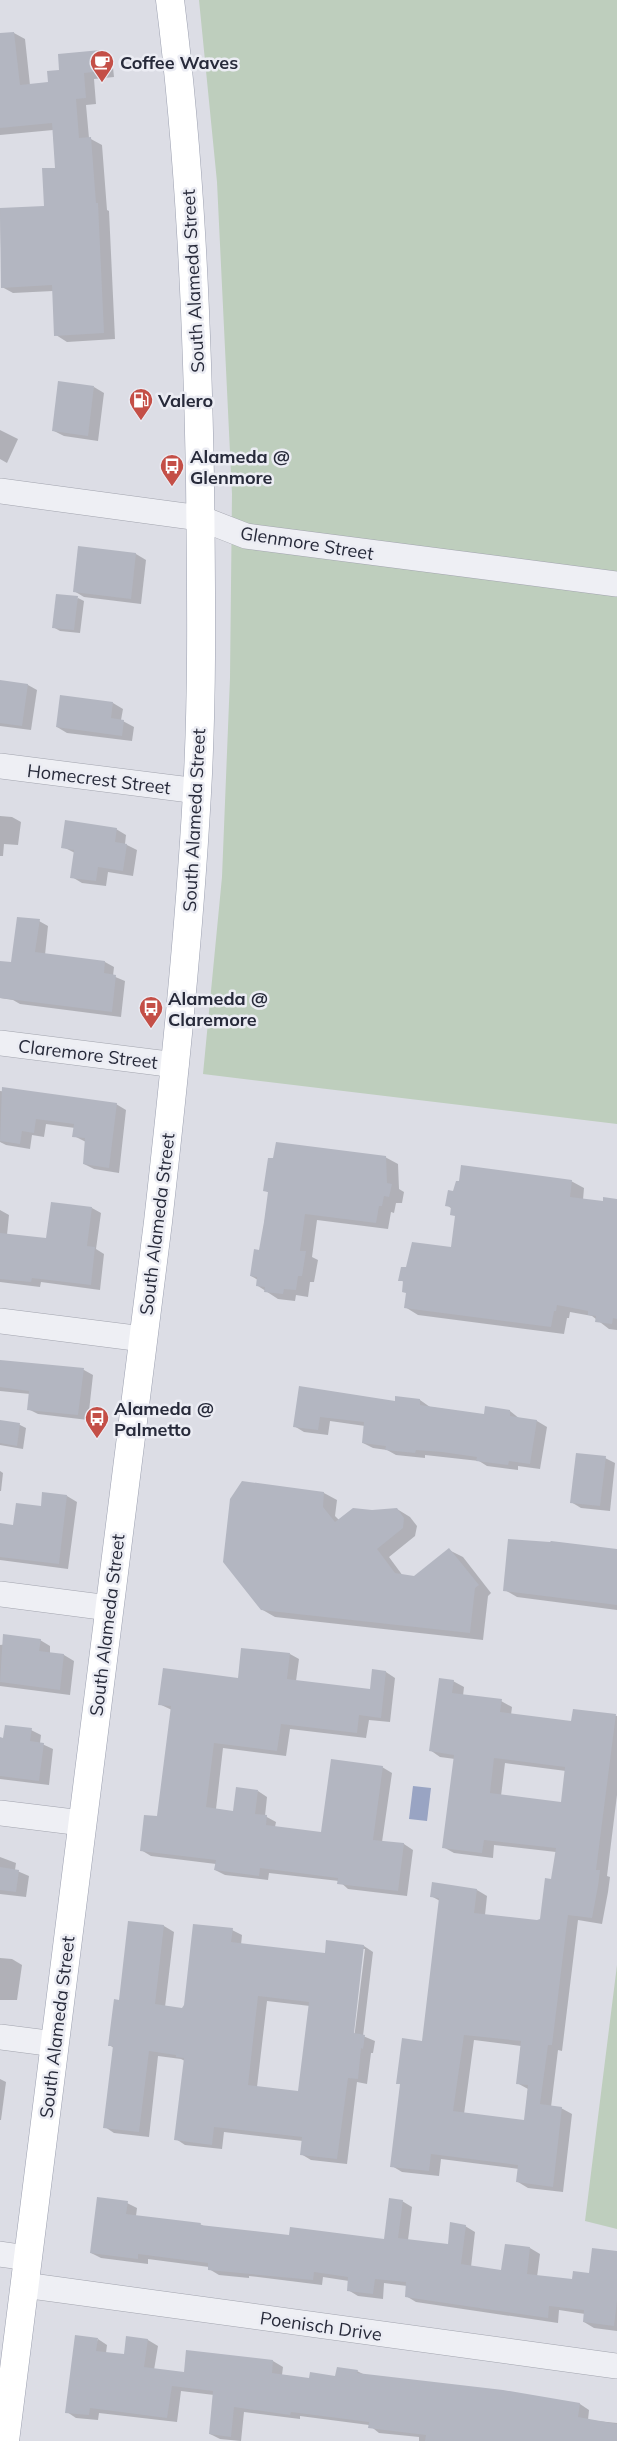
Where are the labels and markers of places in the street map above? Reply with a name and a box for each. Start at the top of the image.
cafe icon: Coffee Waves [89,49,115,83]
place label: Coffee Waves [120,51,238,74]
fuel station icon: Valero [128,387,154,421]
place label: Valero [157,389,213,412]
place label: Alameda @ Glenmore [190,445,290,489]
bus stop icon: Alameda @ Glenmore [159,453,185,487]
place label: Alameda @ Claremore [168,987,268,1031]
bus stop icon: Alameda @ Claremore [138,995,164,1029]
place label: Alameda @ Palmetto [114,1397,214,1441]
bus stop icon: Alameda @ Palmetto [84,1405,110,1439]

